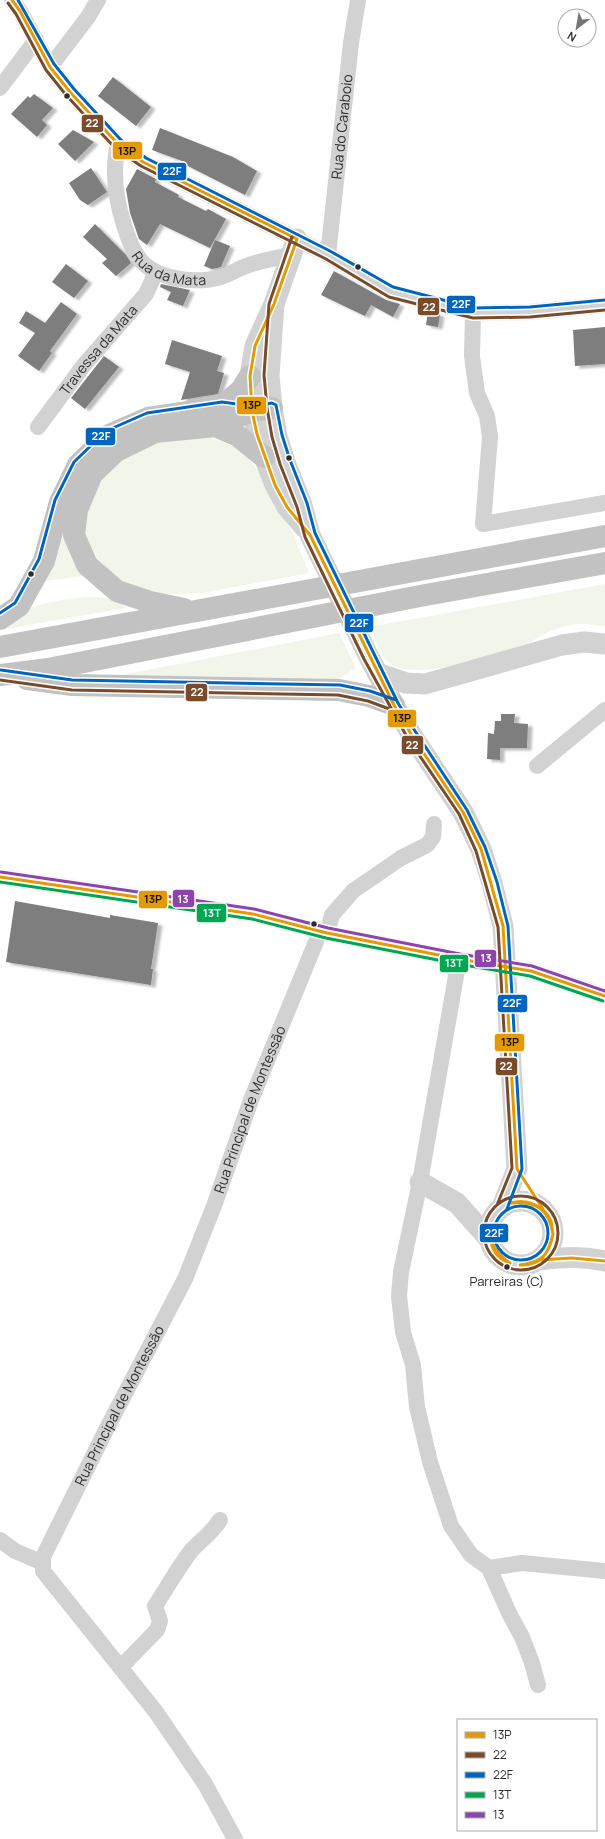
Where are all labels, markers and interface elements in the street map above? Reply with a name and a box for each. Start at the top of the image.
north arrow [557,8,597,48]
text: N [564,28,579,45]
street label: Rua do Caraboio [326,73,357,180]
unlabelled marker [62,91,72,101]
line badge: 22 [81,114,104,133]
text: 22 [85,115,99,130]
line badge: 13P [112,141,143,160]
text: 13P [118,143,136,158]
line badge: 22F [157,162,187,181]
text: 22F [163,163,182,178]
street label: Rua da Mata [128,247,206,289]
unlabelled marker [353,262,363,272]
line badge: 22F [446,295,476,314]
text: 22F [452,296,471,311]
line badge: 22 [417,297,440,316]
text: 22 [422,299,436,314]
street label: Travessa da Mata [55,301,141,399]
line badge: 13P [236,396,267,415]
text: 13P [243,397,261,412]
line badge: 22F [85,427,116,446]
text: 22F [92,428,111,443]
unlabelled marker [284,453,294,463]
unlabelled marker [26,569,36,579]
line badge: 22F [344,613,374,633]
text: 22F [350,615,369,630]
line badge: 22 [185,683,208,702]
text: 22 [190,684,204,699]
line badge: 13P [387,709,417,728]
text: 13P [393,710,411,725]
line badge: 22 [401,735,424,755]
text: 22 [405,737,419,752]
line badge: 13 [172,889,195,908]
line badge: 13P [138,890,168,909]
text: 13P [144,891,162,906]
text: 13 [177,891,189,906]
line badge: 13T [196,903,227,923]
text: 13T [203,905,221,920]
unlabelled marker [309,919,319,929]
line badge: 13 [474,949,497,968]
text: 13 [480,950,492,965]
line badge: 13T [439,954,469,973]
text: 13T [445,955,463,970]
line badge: 22F [497,994,528,1013]
text: 22F [503,995,522,1010]
street label: Rua Principal de Montessão [209,1023,290,1196]
line badge: 13P [494,1033,525,1052]
text: 13P [501,1034,519,1049]
line badge: 22 [495,1057,518,1076]
text: 22 [499,1058,513,1073]
line badge: 22F [479,1223,509,1243]
text: 22F [485,1225,504,1240]
marker: Parreiras (C) [502,1262,512,1272]
place label: Parreiras (C) [470,1272,544,1290]
street label: Rua Principal de Montessão [70,1322,168,1489]
legend [457,1719,597,1831]
text: 13P [493,1726,512,1743]
text: 22 [493,1746,507,1763]
text: 22F [493,1766,513,1783]
text: 13T [493,1786,512,1803]
text: 13 [493,1806,504,1823]

